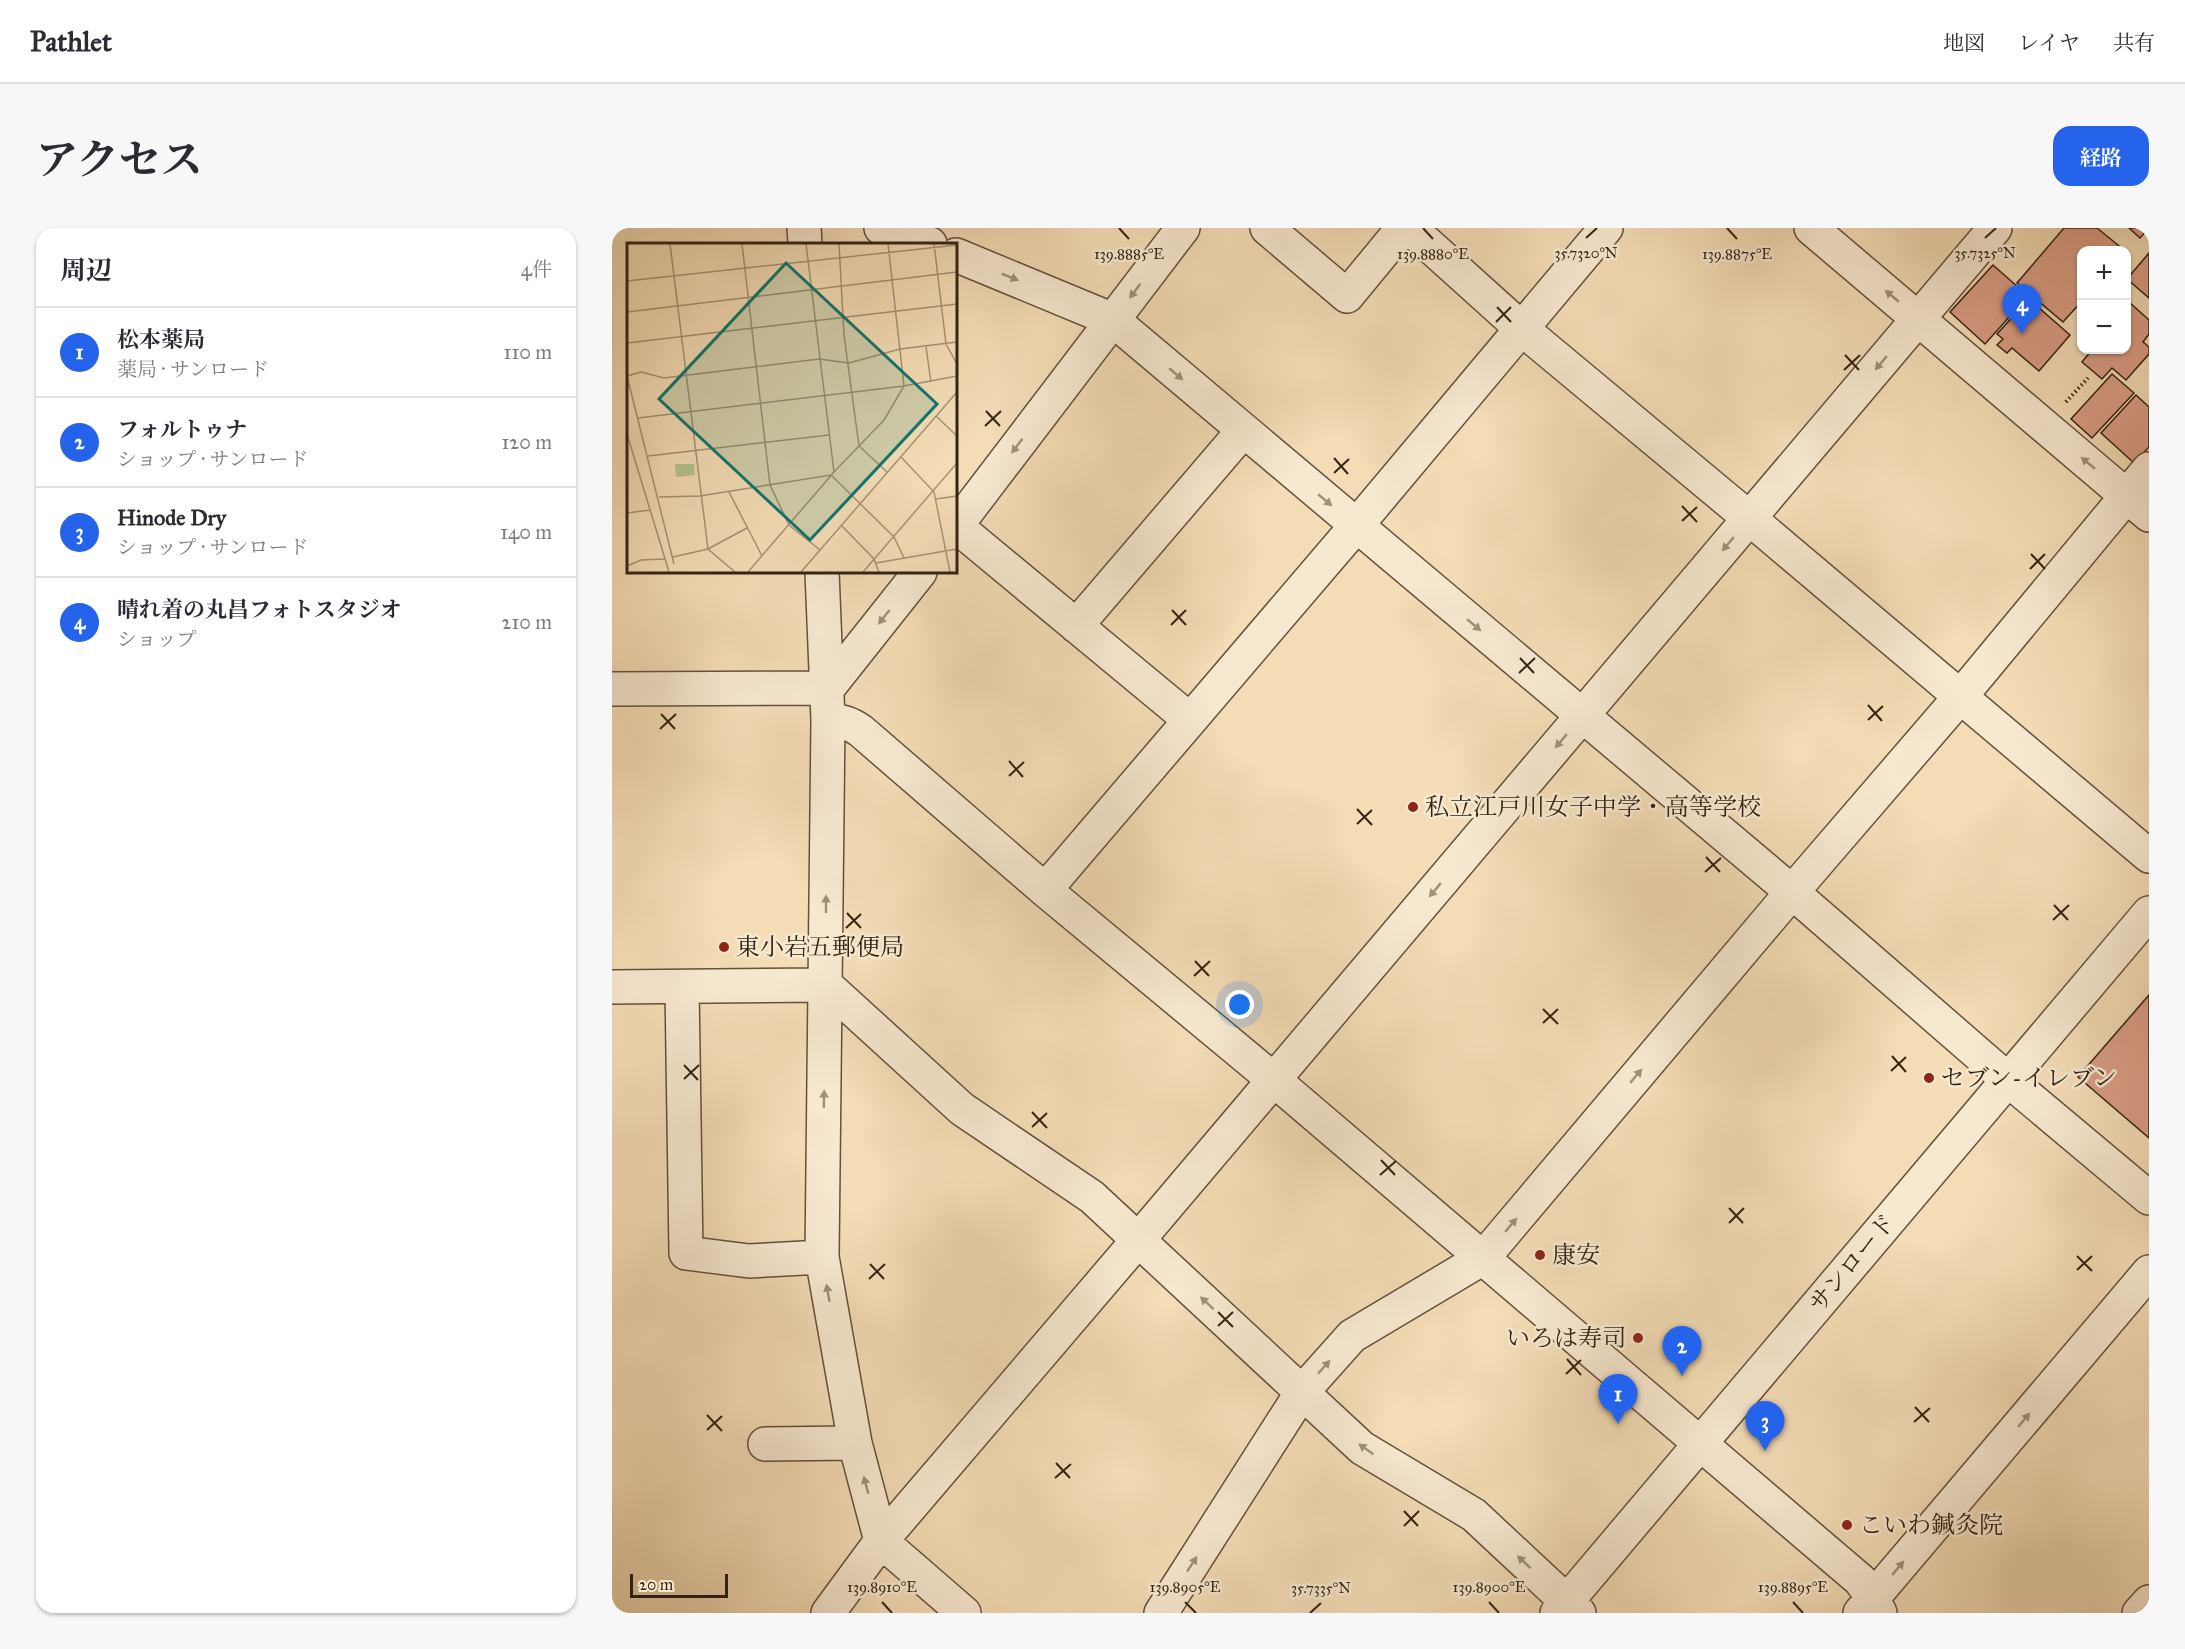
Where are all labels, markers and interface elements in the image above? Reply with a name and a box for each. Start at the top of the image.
text: Pathlet [30,24,112,59]
text: 地図 [1943,30,1985,56]
text: レイヤ [2018,30,2080,56]
text: 共有 [2113,30,2155,56]
button: 経路 [2053,126,2149,186]
text: アクセス [36,134,203,186]
inset map [627,243,957,573]
text: 35.7320°N [1554,244,1618,262]
text: 35.7325°N [1954,244,2016,262]
text: 139.8885°E [1094,245,1164,263]
text: 139.8880°E [1397,245,1469,263]
text: 139.8875°E [1702,245,1772,263]
map controls [2077,246,2131,354]
button: + [2077,246,2131,300]
text: 周辺 [60,254,112,286]
text: 4件 [521,257,552,281]
one-way arrow [1001,272,1019,282]
one-way arrow [1128,283,1141,299]
pin: 4 [2002,285,2042,334]
one-way arrow [1885,290,1900,303]
button: − [2077,300,2131,354]
text: 松本薬局 [117,326,205,353]
text: 1 [76,340,83,364]
text: 110 m [504,340,552,364]
one-way arrow [1874,355,1887,371]
text: 薬局 · サンロード [117,357,269,381]
one-way arrow [1168,367,1183,380]
text: フォルトゥナ [117,416,247,443]
text: 2 [75,430,84,454]
text: 120 m [501,430,552,454]
one-way arrow [1011,439,1023,454]
text: ショップ · サンロード [117,447,309,471]
one-way arrow [2081,457,2096,470]
one-way arrow [1317,493,1332,506]
text: Hinode Dry [117,504,226,531]
text: 3 [76,520,84,544]
text: 140 m [500,520,552,544]
text: ショップ · サンロード [117,535,309,559]
one-way arrow [1721,536,1734,552]
text: 晴れ着の丸昌フォトスタジオ [117,596,402,623]
text: 4 [74,610,85,634]
text: 210 m [502,610,552,634]
one-way arrow [878,610,890,625]
one-way arrow [1466,619,1482,632]
text: ショップ [117,627,197,651]
one-way arrow [1555,733,1568,748]
place label: 私立江戸川女子中学・高等学校 [1425,792,1761,822]
marker: 私立江戸川女子中学・高等学校 [1406,800,1420,814]
one-way arrow [1429,882,1442,897]
one-way arrow [821,894,831,913]
place label: 東小岩五郵便局 [736,932,904,962]
marker: 東小岩五郵便局 [717,940,731,954]
your location [1225,990,1254,1019]
place label: セブン-イレブン [1941,1063,2117,1093]
one-way arrow [1629,1069,1642,1084]
marker: セブン-イレブン [1922,1071,1936,1085]
one-way arrow [819,1089,829,1108]
street label: サンロード [1802,1208,1902,1318]
one-way arrow [1504,1217,1517,1233]
place label: 康安 [1552,1240,1600,1270]
marker: 康安 [1533,1248,1547,1262]
one-way arrow [824,1284,833,1303]
one-way arrow [1200,1297,1215,1310]
place label: いろは寿司 [1506,1323,1626,1353]
pin: 2 [1662,1326,1702,1376]
marker: いろは寿司 [1631,1331,1645,1345]
one-way arrow [1317,1360,1330,1375]
pin: 1 [1598,1374,1638,1424]
pin: 3 [1746,1402,1784,1451]
one-way arrow [2017,1413,2030,1428]
one-way arrow [1357,1444,1374,1455]
one-way arrow [861,1475,870,1493]
place label: こいわ鍼灸院 [1859,1510,2003,1540]
marker: こいわ鍼灸院 [1840,1518,1854,1532]
one-way arrow [1517,1555,1531,1569]
one-way arrow [1187,1556,1198,1572]
one-way arrow [1891,1561,1904,1576]
scale bar [630,1571,728,1598]
text: 20 m [639,1575,673,1594]
text: 139.8910°E [847,1578,917,1596]
text: 139.8905°E [1149,1578,1221,1596]
text: 139.8900°E [1453,1578,1526,1596]
text: 139.8895°E [1758,1578,1828,1596]
text: 35.7335°N [1291,1579,1351,1597]

